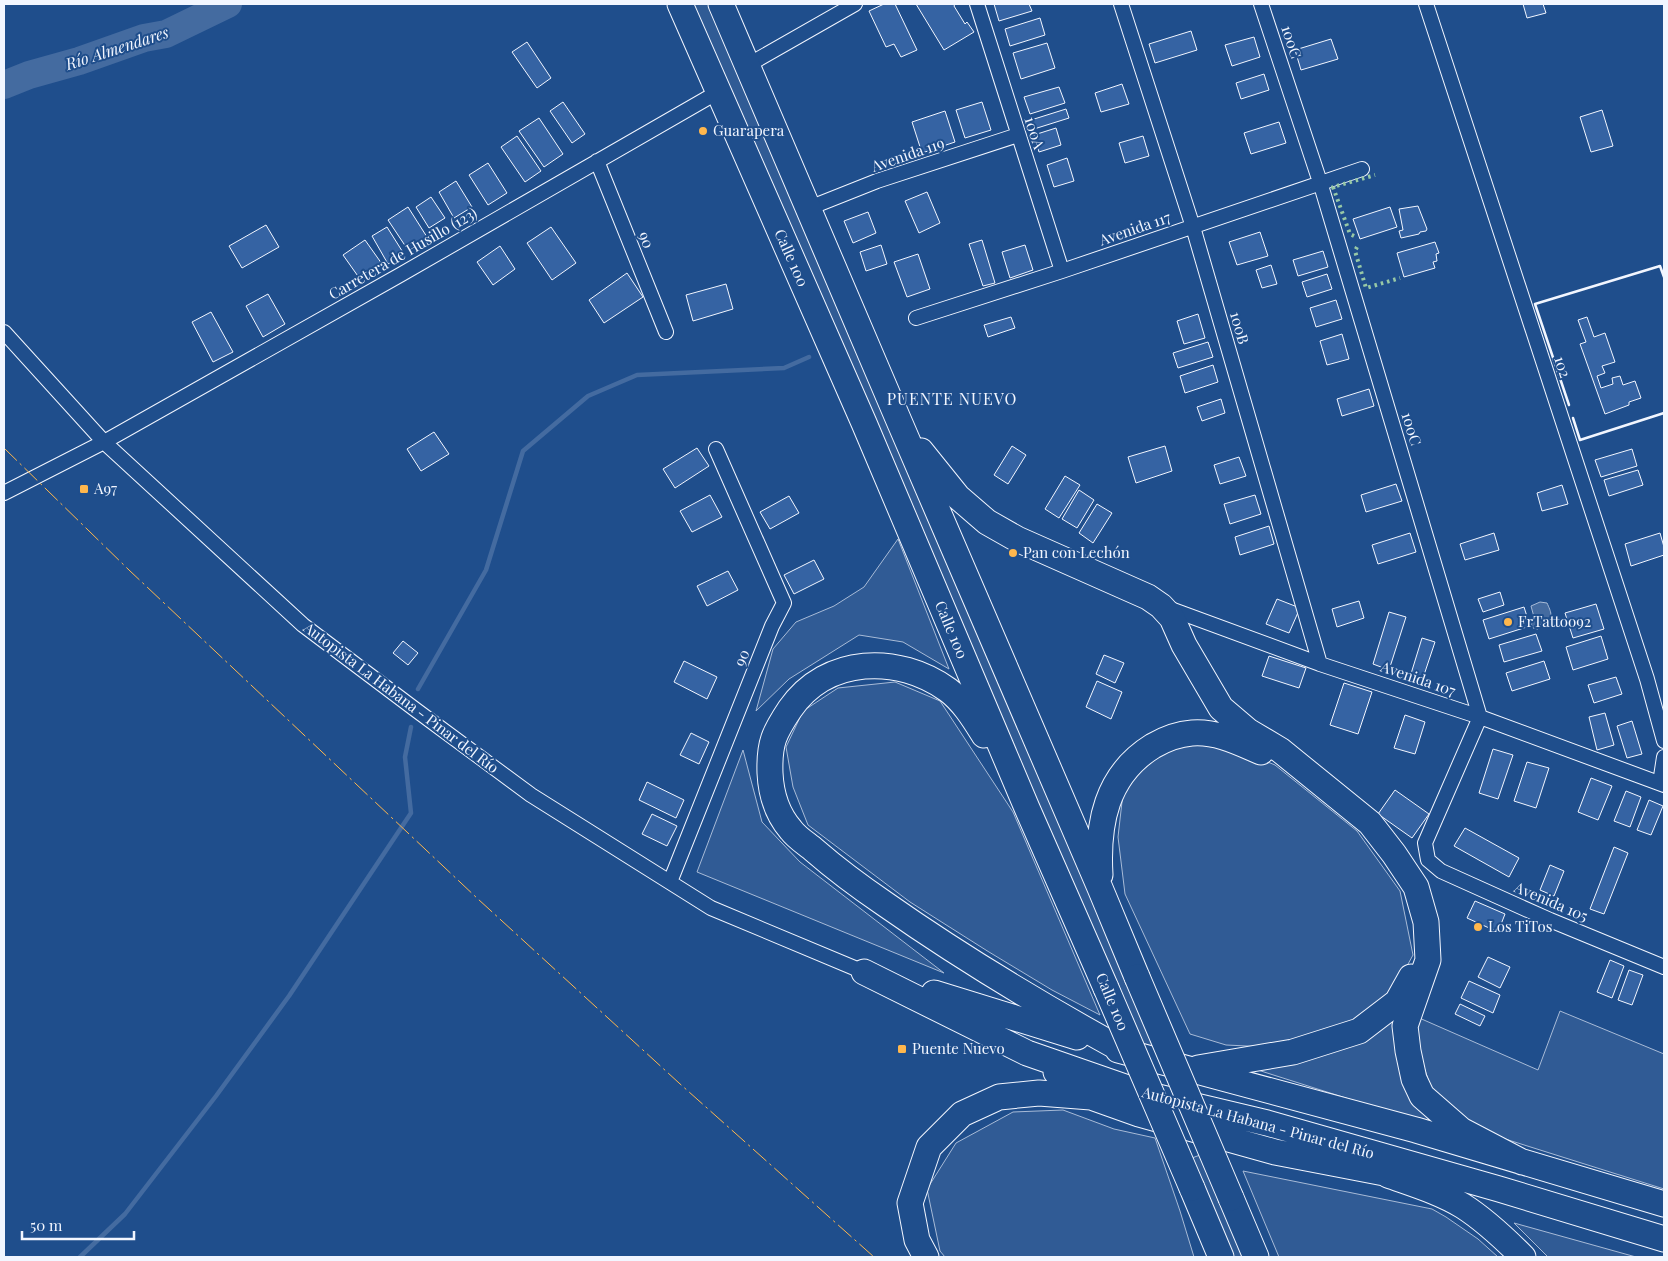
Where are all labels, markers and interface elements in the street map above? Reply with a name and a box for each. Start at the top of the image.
water label: Río Almendares [62,21,171,74]
street label: 100C [1277,22,1307,61]
street label: 100A [1020,114,1050,152]
place label: Guarapera [713,120,785,140]
marker: Guarapera [697,125,709,137]
street label: Avenida 119 [868,132,947,176]
street label: Carretera de Husillo (123) [325,202,480,304]
street label: Avenida 117 [1095,206,1173,250]
street label: Calle 100 [770,226,813,290]
street label: 90 [635,228,659,251]
street label: 100B [1226,309,1254,346]
street label: 102 [1550,353,1576,380]
district label: PUENTE NUEVO [887,388,1017,409]
street label: 100C [1397,410,1426,448]
place label: A97 [93,478,117,498]
marker: A97 [78,483,90,495]
place label: Pan con Lechón [1023,542,1130,562]
marker: Pan con Lechón [1007,547,1019,559]
street label: Calle 100 [931,598,973,662]
place label: FrTattoo92 [1518,611,1591,631]
marker: FrTattoo92 [1502,616,1514,628]
street label: Autopista La Habana - Pinar del Río [299,617,503,777]
street label: 90 [729,646,753,669]
street label: Avenida 107 [1377,656,1458,700]
street label: Avenida 105 [1511,876,1591,926]
place label: Los TiTos [1488,916,1552,936]
marker: Los TiTos [1472,921,1484,933]
street label: Calle 100 [1092,970,1134,1034]
place label: Puente Nuevo [912,1038,1005,1058]
marker: Puente Nuevo [896,1043,908,1055]
street label: Autopista La Habana - Pinar del Río [1139,1081,1377,1163]
scale bar [22,1208,135,1240]
text: 50 m [30,1215,63,1235]

